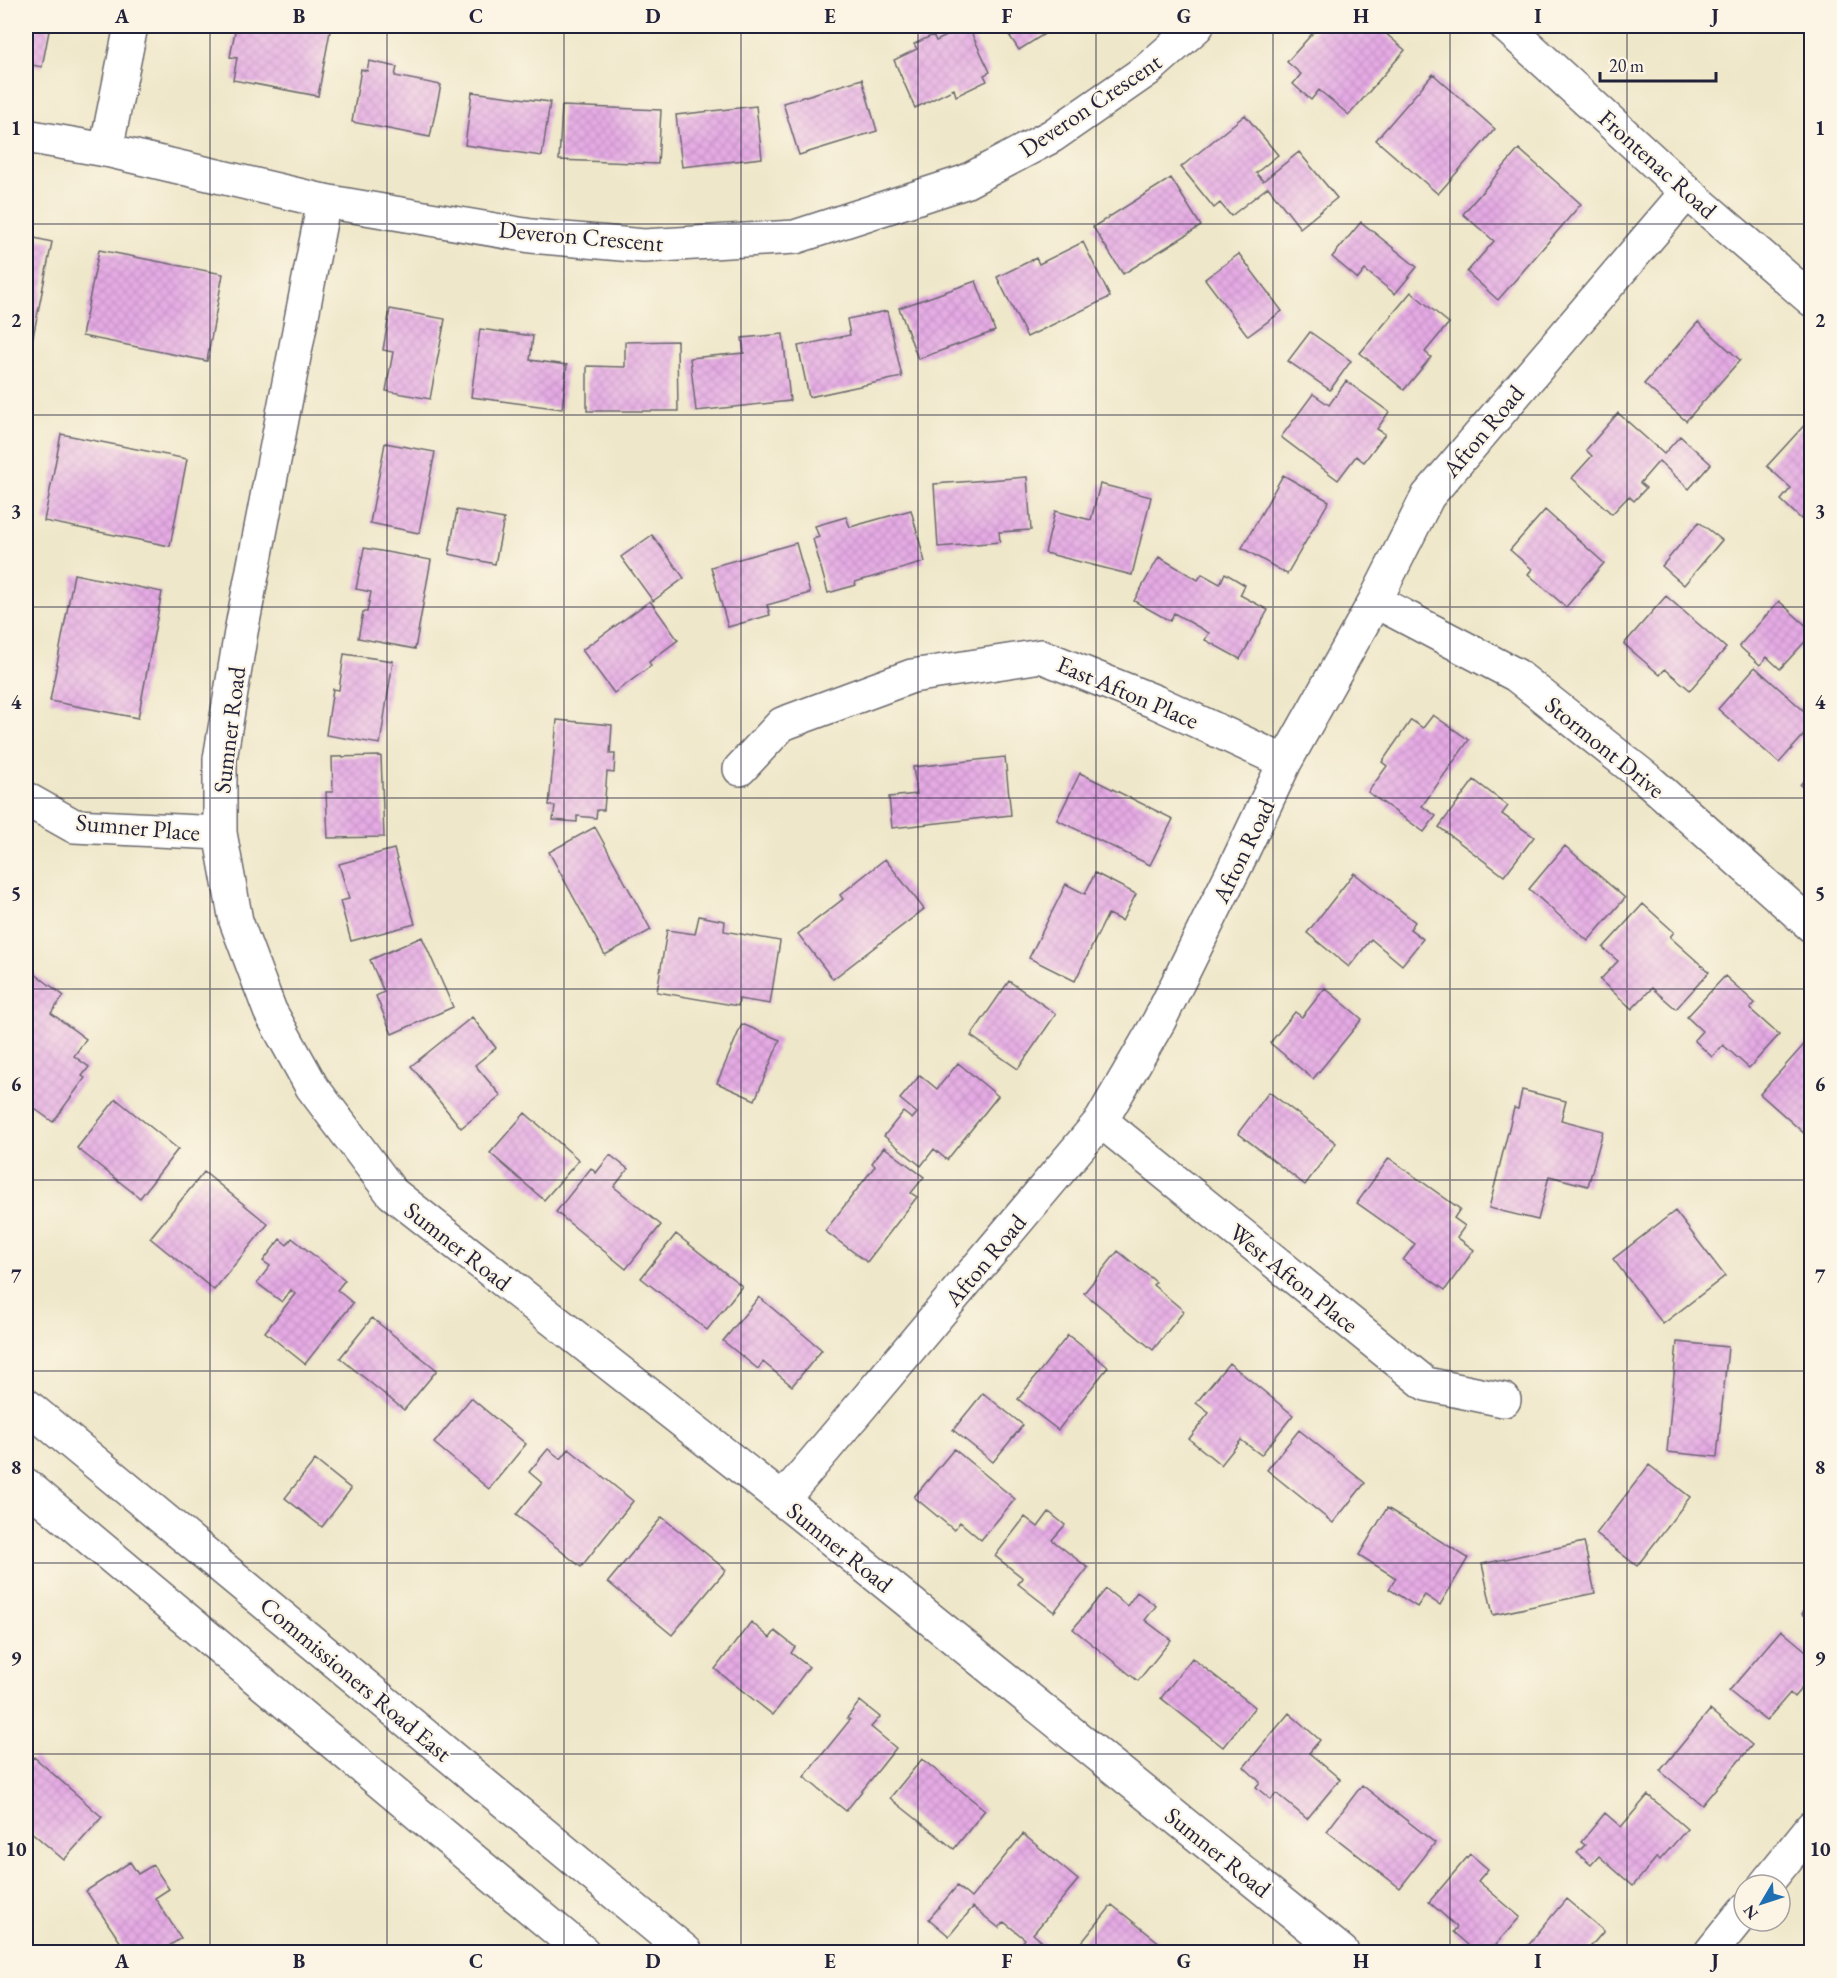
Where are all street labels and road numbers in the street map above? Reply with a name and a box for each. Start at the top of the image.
street label: Deveron Crescent [1013,46,1167,164]
street label: Frontenac Road [1592,103,1724,226]
street label: Deveron Crescent [497,213,665,259]
street label: Afton Road [1435,378,1531,484]
street label: East Afton Place [1052,648,1204,736]
street label: Sumner Road [206,664,252,795]
street label: Stormont Drive [1539,689,1671,805]
street label: Afton Road [1204,793,1282,909]
street label: Sumner Place [75,806,201,848]
street label: Sumner Road [398,1195,518,1298]
street label: Afton Road [937,1207,1033,1313]
street label: West Afton Place [1223,1216,1365,1340]
street label: Sumner Road [781,1495,900,1600]
street label: Commissioners Road East [254,1590,459,1769]
street label: Sumner Road [1159,1800,1278,1905]

